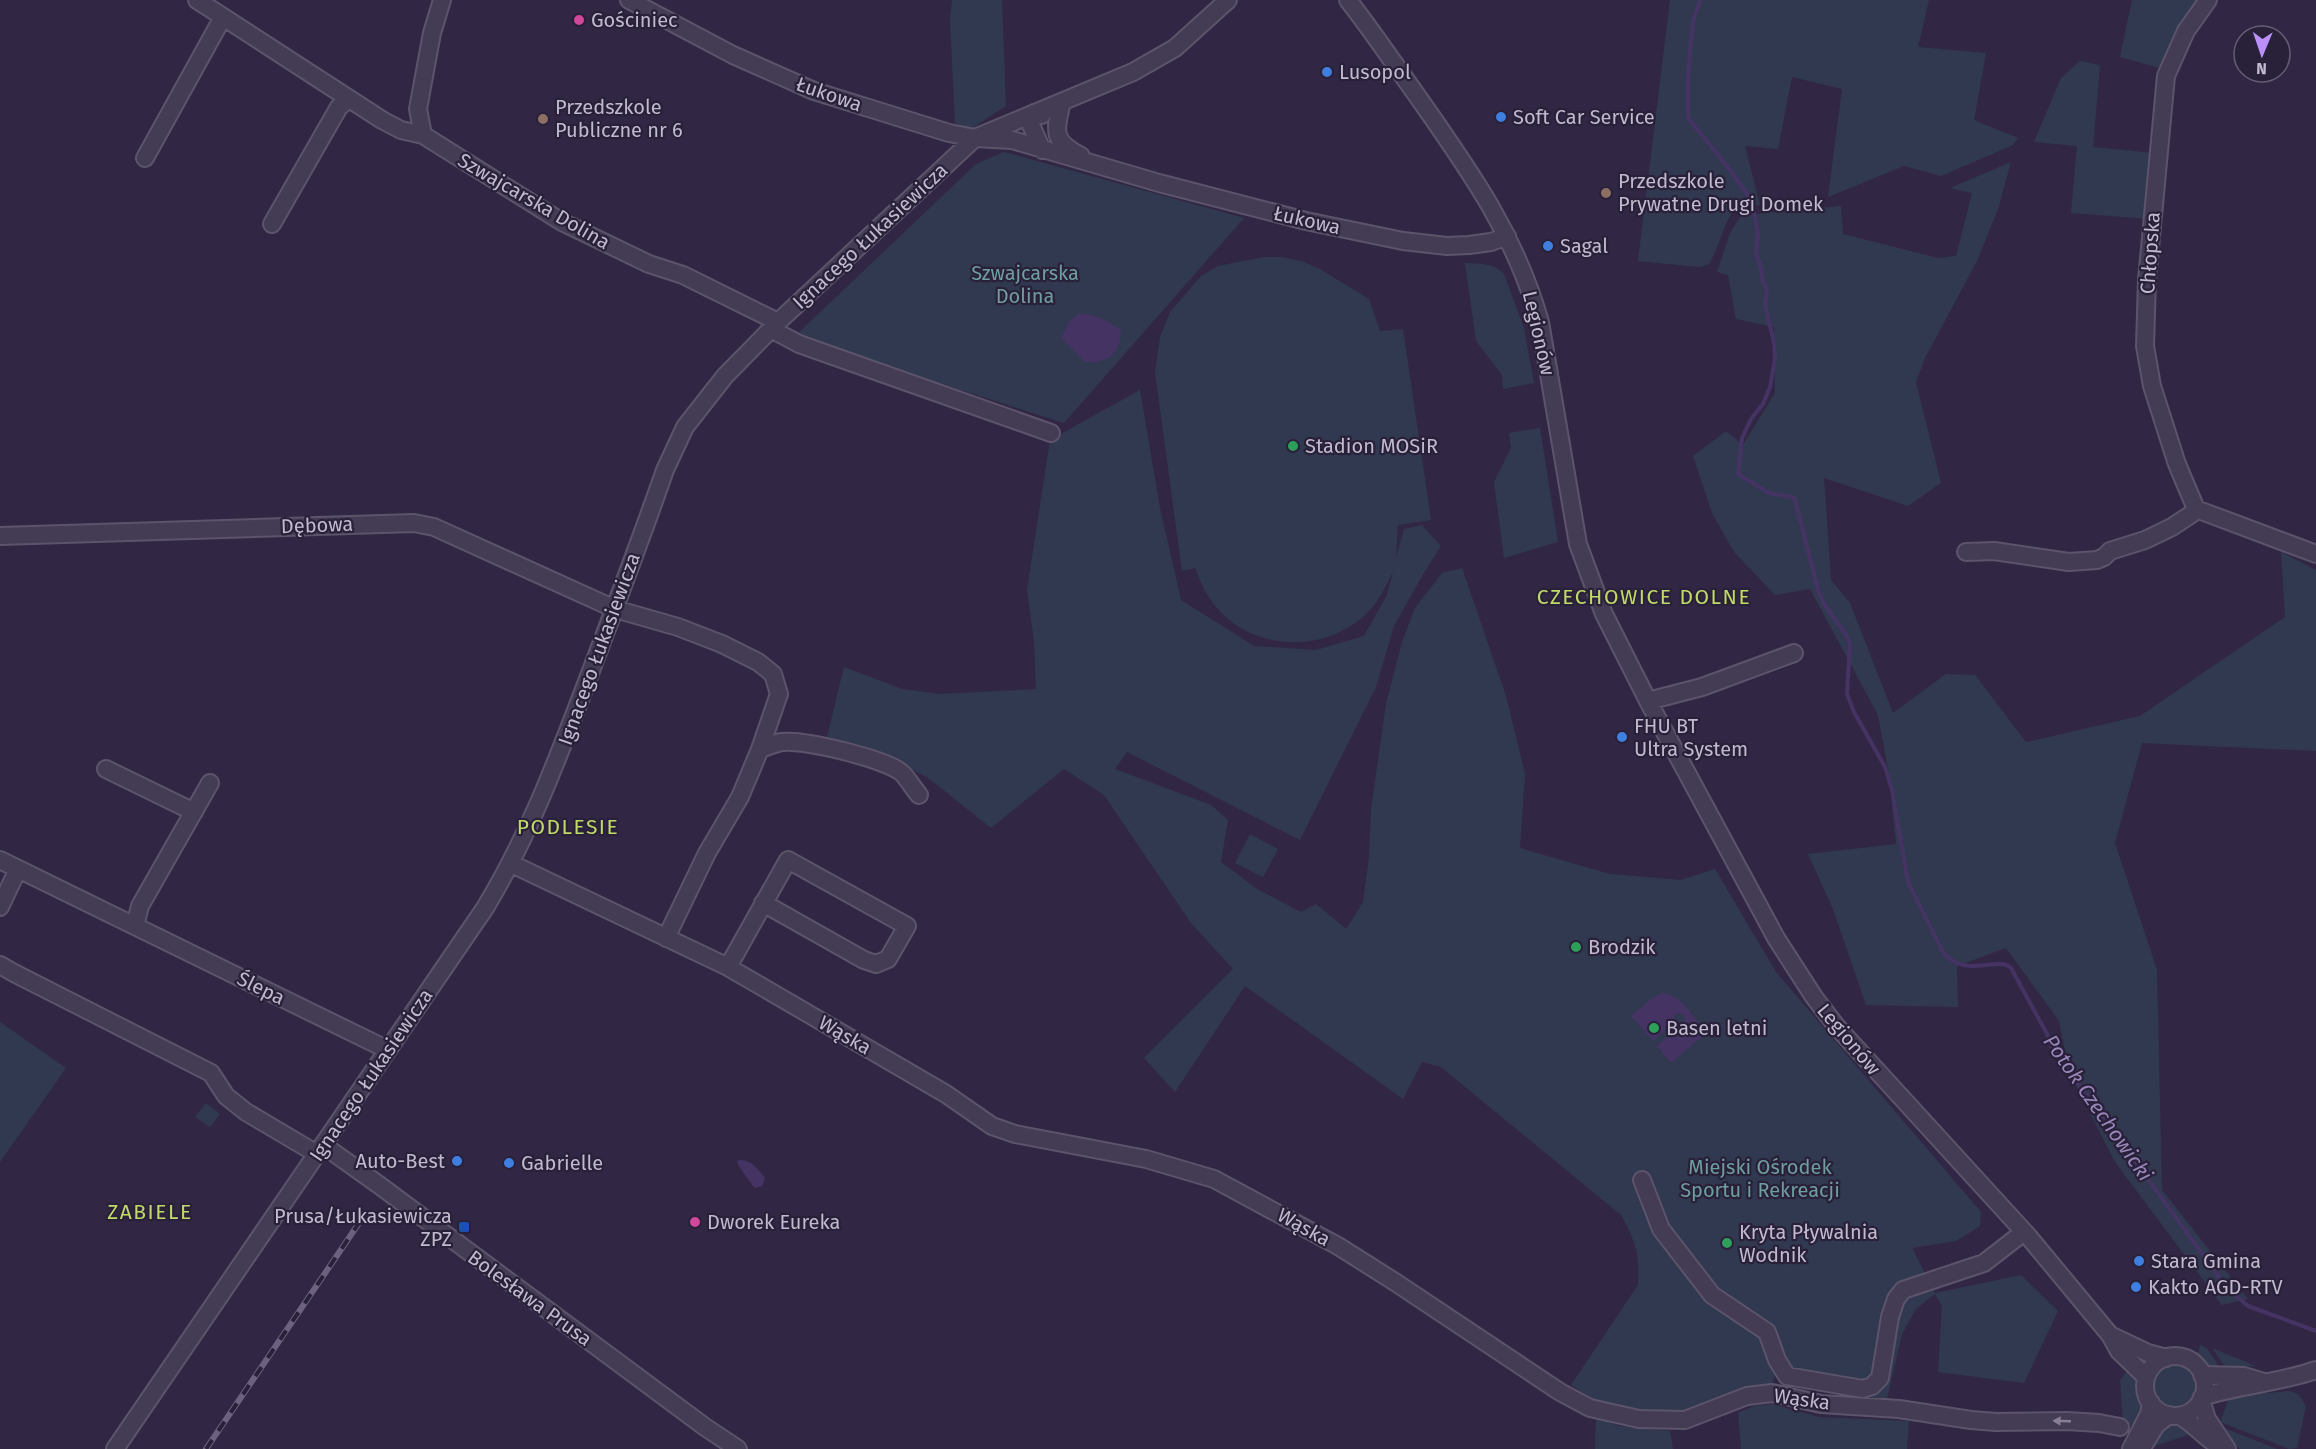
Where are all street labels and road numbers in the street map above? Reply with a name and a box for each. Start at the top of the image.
street label: Łukowa [793,72,865,116]
street label: Szwajcarska Dolina [454,148,614,254]
street label: Ignacego Łukasiewicza [788,158,952,314]
street label: Łukowa [1271,201,1343,239]
street label: Chłopska [2135,211,2165,295]
street label: Legionów [1518,288,1560,378]
street label: Dębowa [280,512,354,538]
street label: Ignacego Łukasiewicza [553,550,645,748]
street label: Ślepa [233,966,289,1010]
street label: Ignacego Łukasiewicza [304,984,438,1166]
street label: Legionów [1812,998,1886,1080]
street label: Wąska [814,1010,876,1060]
street label: Wąska [1273,1203,1335,1251]
street label: Bolesława Prusa [463,1245,597,1351]
street label: Wąska [1772,1383,1832,1415]

